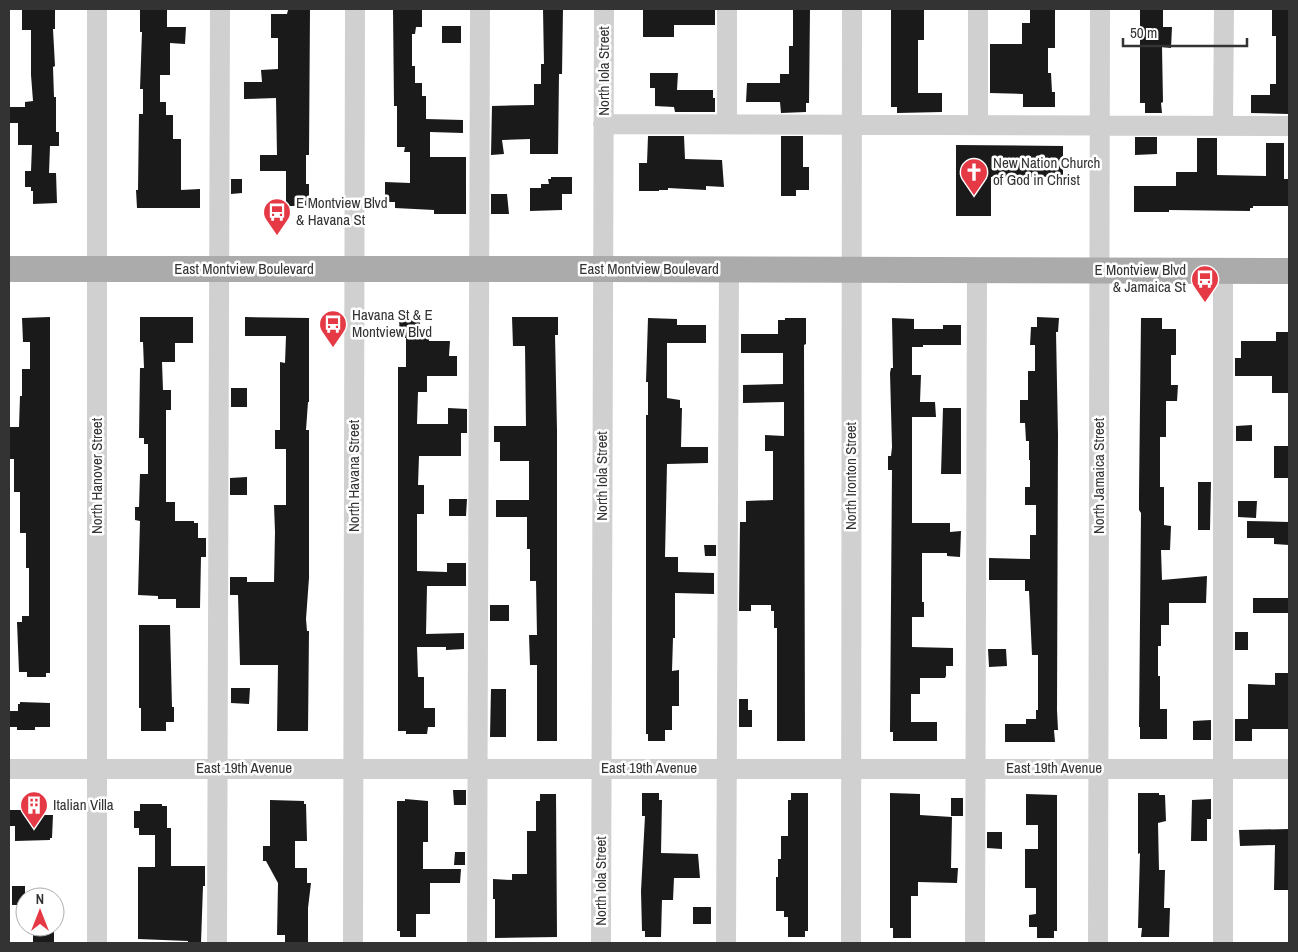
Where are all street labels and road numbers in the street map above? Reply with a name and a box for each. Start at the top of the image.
street label: North Iola Street [593,26,614,116]
street label: East Montview Boulevard [174,258,314,279]
street label: East Montview Boulevard [579,258,719,279]
street label: North Hanover Street [86,417,107,534]
street label: North Jamaica Street [1088,417,1109,534]
street label: North Havana Street [343,419,364,532]
street label: North Ironton Street [840,421,861,530]
street label: North Iola Street [591,431,612,521]
street label: East 19th Avenue [196,757,292,778]
street label: East 19th Avenue [601,757,697,778]
street label: East 19th Avenue [1006,757,1102,778]
street label: North Iola Street [590,836,611,926]

